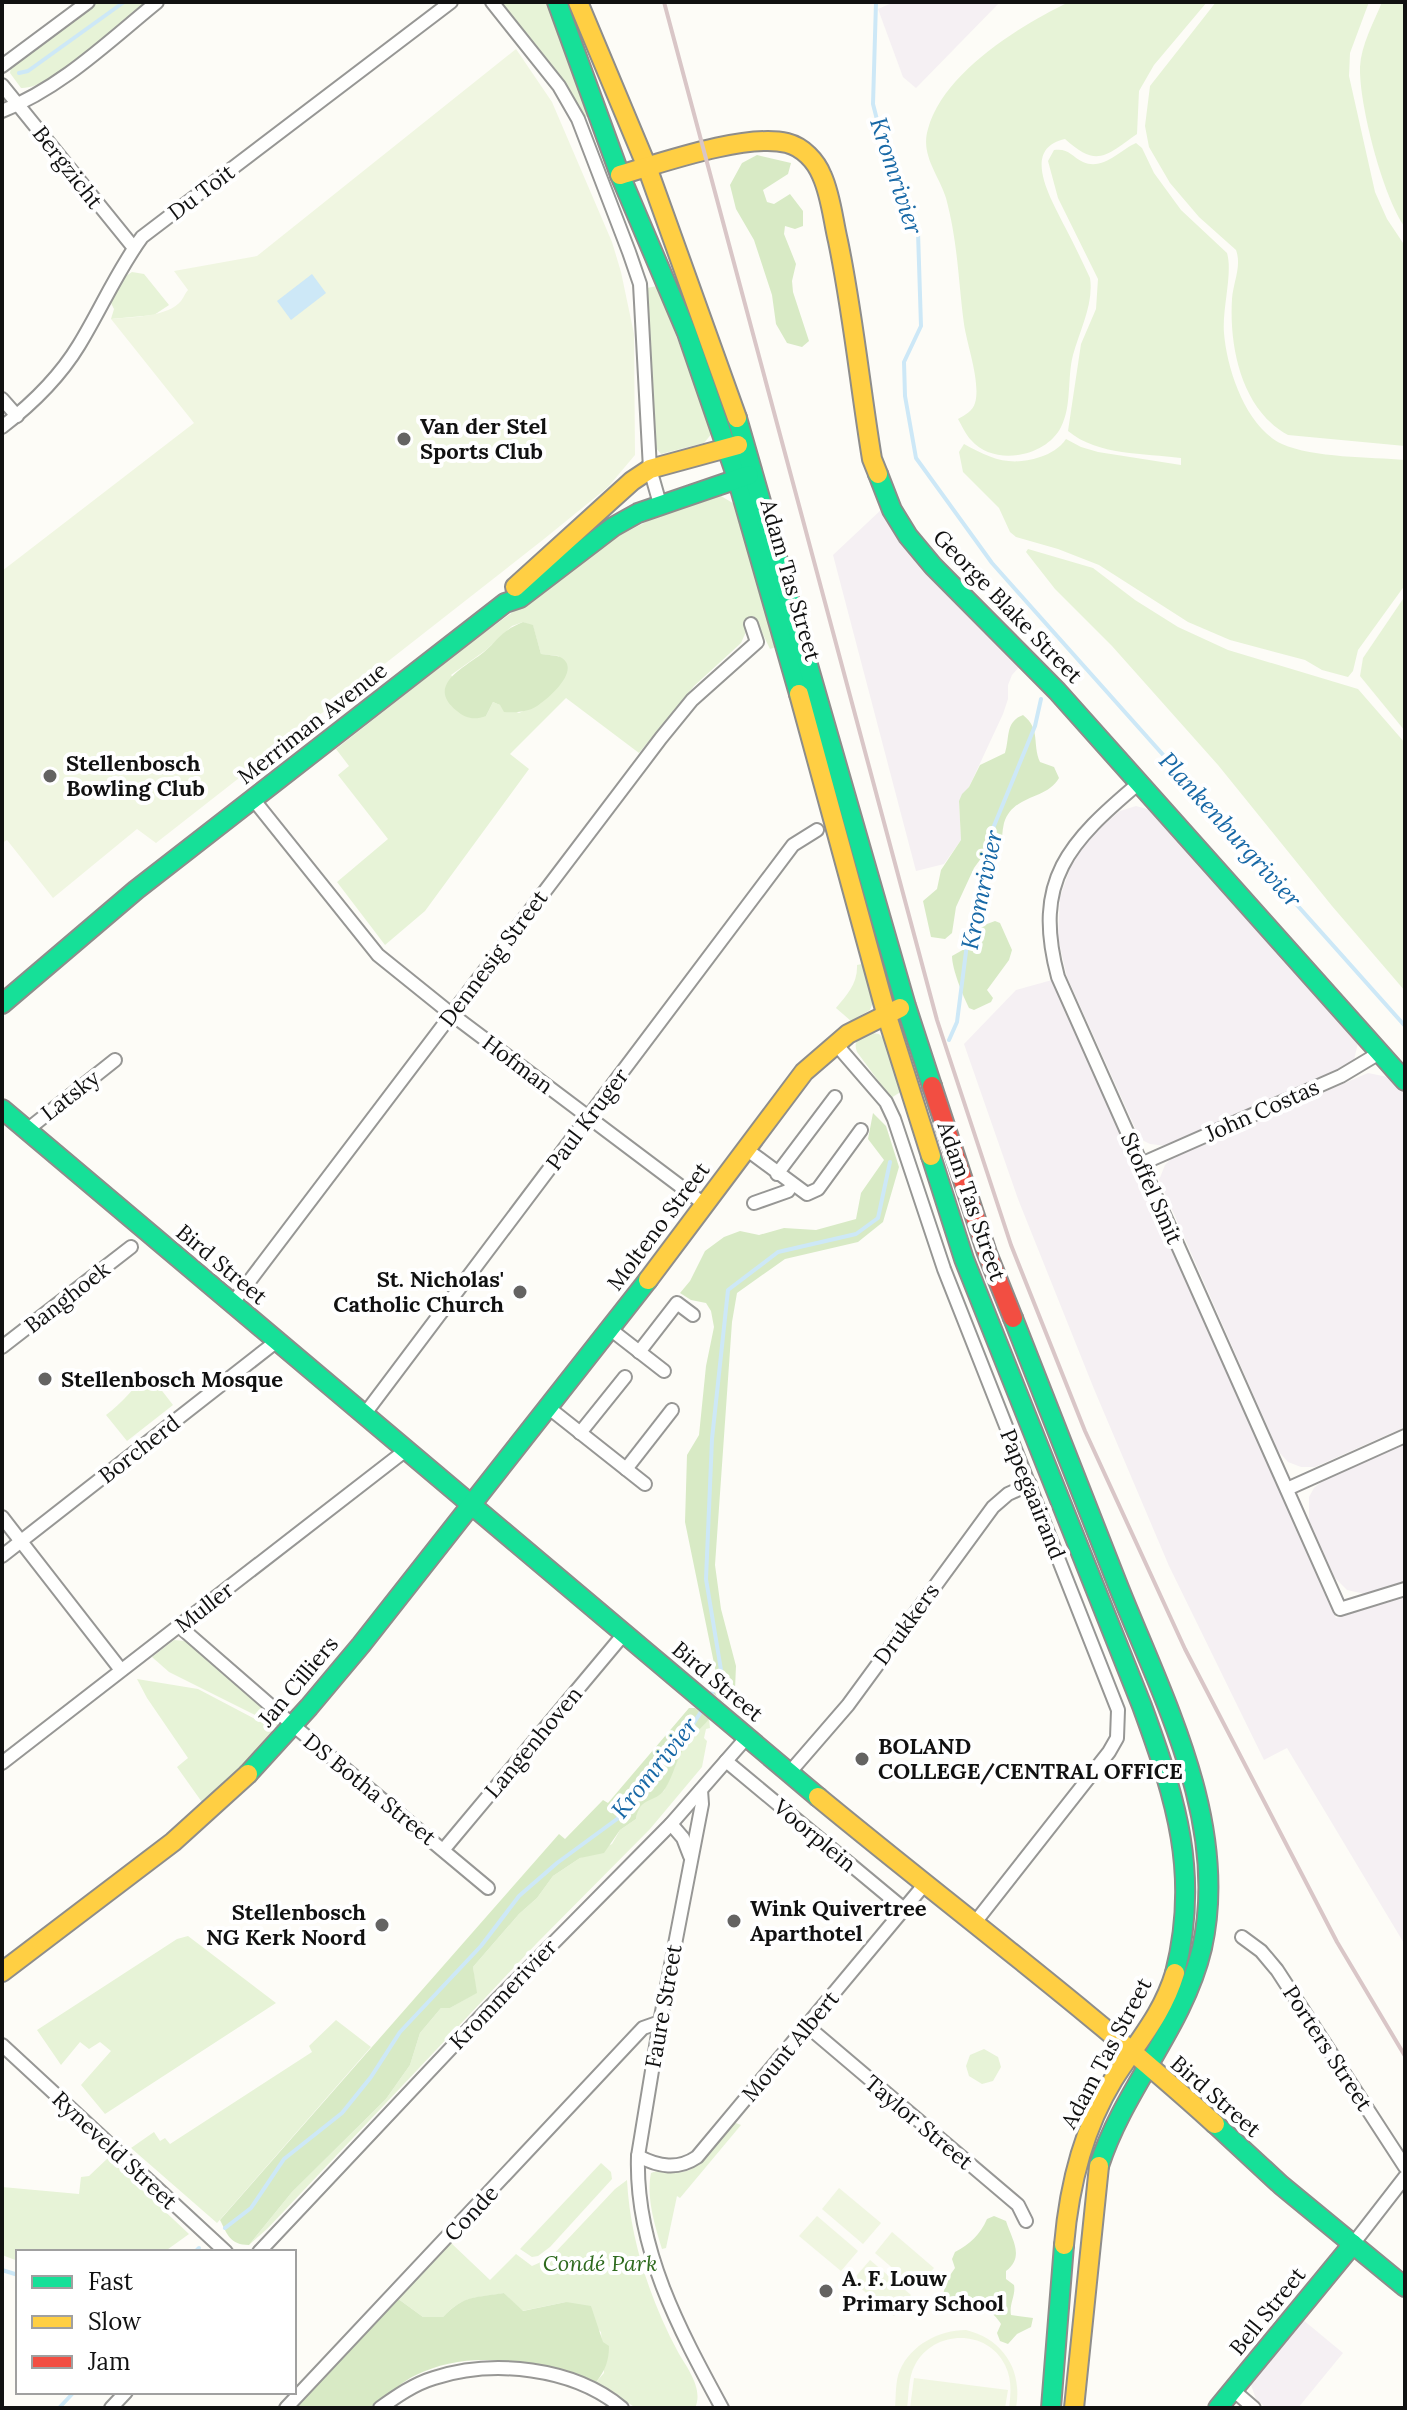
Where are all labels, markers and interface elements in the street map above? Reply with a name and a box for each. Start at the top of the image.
water label: Kromrivier [863,113,930,238]
street label: Bergzicht [27,120,109,215]
street label: Du Toit [162,158,240,226]
place label: Van der Stel Sports Club [420,412,547,465]
marker: Van der Stel Sports Club [395,430,413,448]
street label: Adam Tas Street [754,495,828,665]
street label: George Blake Street [927,523,1089,689]
street label: Merriman Avenue [232,656,392,790]
water label: Plankenburgrivier [1152,745,1309,914]
place label: Stellenbosch Bowling Club [66,749,205,802]
marker: Stellenbosch Bowling Club [41,767,59,785]
water label: Kromrivier [954,827,1009,953]
street label: Dennesig Street [433,884,554,1032]
street label: Hofman [477,1028,559,1100]
street label: Paul Kruger [540,1062,635,1176]
street label: Latsky [35,1063,105,1127]
street label: John Costas [1200,1072,1323,1148]
street label: Adam Tas Street [931,1117,1013,1285]
street label: Stoffel Smit [1115,1128,1189,1249]
street label: Molteno Street [601,1156,716,1296]
street label: Bird Street [171,1218,274,1311]
street label: Banghoek [19,1255,116,1339]
place label: St. Nicholas' Catholic Church [333,1265,504,1318]
marker: St. Nicholas' Catholic Church [511,1283,529,1301]
place label: Stellenbosch Mosque [61,1365,283,1393]
marker: Stellenbosch Mosque [36,1370,54,1388]
street label: Borcherd [93,1409,185,1489]
street label: Papegaairand [994,1425,1072,1563]
street label: Muller [169,1575,239,1639]
street label: Drukkers [867,1578,945,1670]
street label: Jan Cilliers [251,1630,344,1733]
street label: Bird Street [667,1635,770,1728]
street label: Langenhoven [478,1680,588,1804]
water label: Kromrivier [604,1711,705,1825]
street label: DS Botha Street [298,1727,442,1851]
place label: BOLAND COLLEGE/CENTRAL OFFICE [878,1732,1183,1785]
marker: BOLAND COLLEGE/CENTRAL OFFICE [853,1750,871,1768]
street label: Voorplein [767,1792,862,1878]
place label: Wink Quivertree Aparthotel [750,1894,927,1947]
place label: Stellenbosch NG Kerk Noord [206,1898,366,1951]
marker: Wink Quivertree Aparthotel [725,1912,743,1930]
marker: Stellenbosch NG Kerk Noord [373,1916,391,1934]
street label: Krommerivier [443,1933,563,2055]
street label: Faure Street [638,1942,688,2070]
street label: Adam Tas Street [1054,1972,1158,2134]
street label: Porters Street [1277,1980,1379,2116]
street label: Mount Albert [736,1984,845,2107]
street label: Bird Street [1165,2049,1267,2143]
street label: Taylor Street [859,2069,979,2176]
street label: Ryneveld Street [47,2085,184,2215]
street label: Conde [438,2179,504,2247]
park label: Condé Park [543,2249,657,2277]
legend [16,2250,296,2394]
street label: Bell Street [1223,2261,1311,2361]
place label: A. F. Louw Primary School [842,2264,1004,2317]
text: Fast [88,2266,134,2297]
marker: A. F. Louw Primary School [817,2282,835,2300]
text: Slow [88,2306,142,2337]
text: Jam [87,2346,130,2377]

